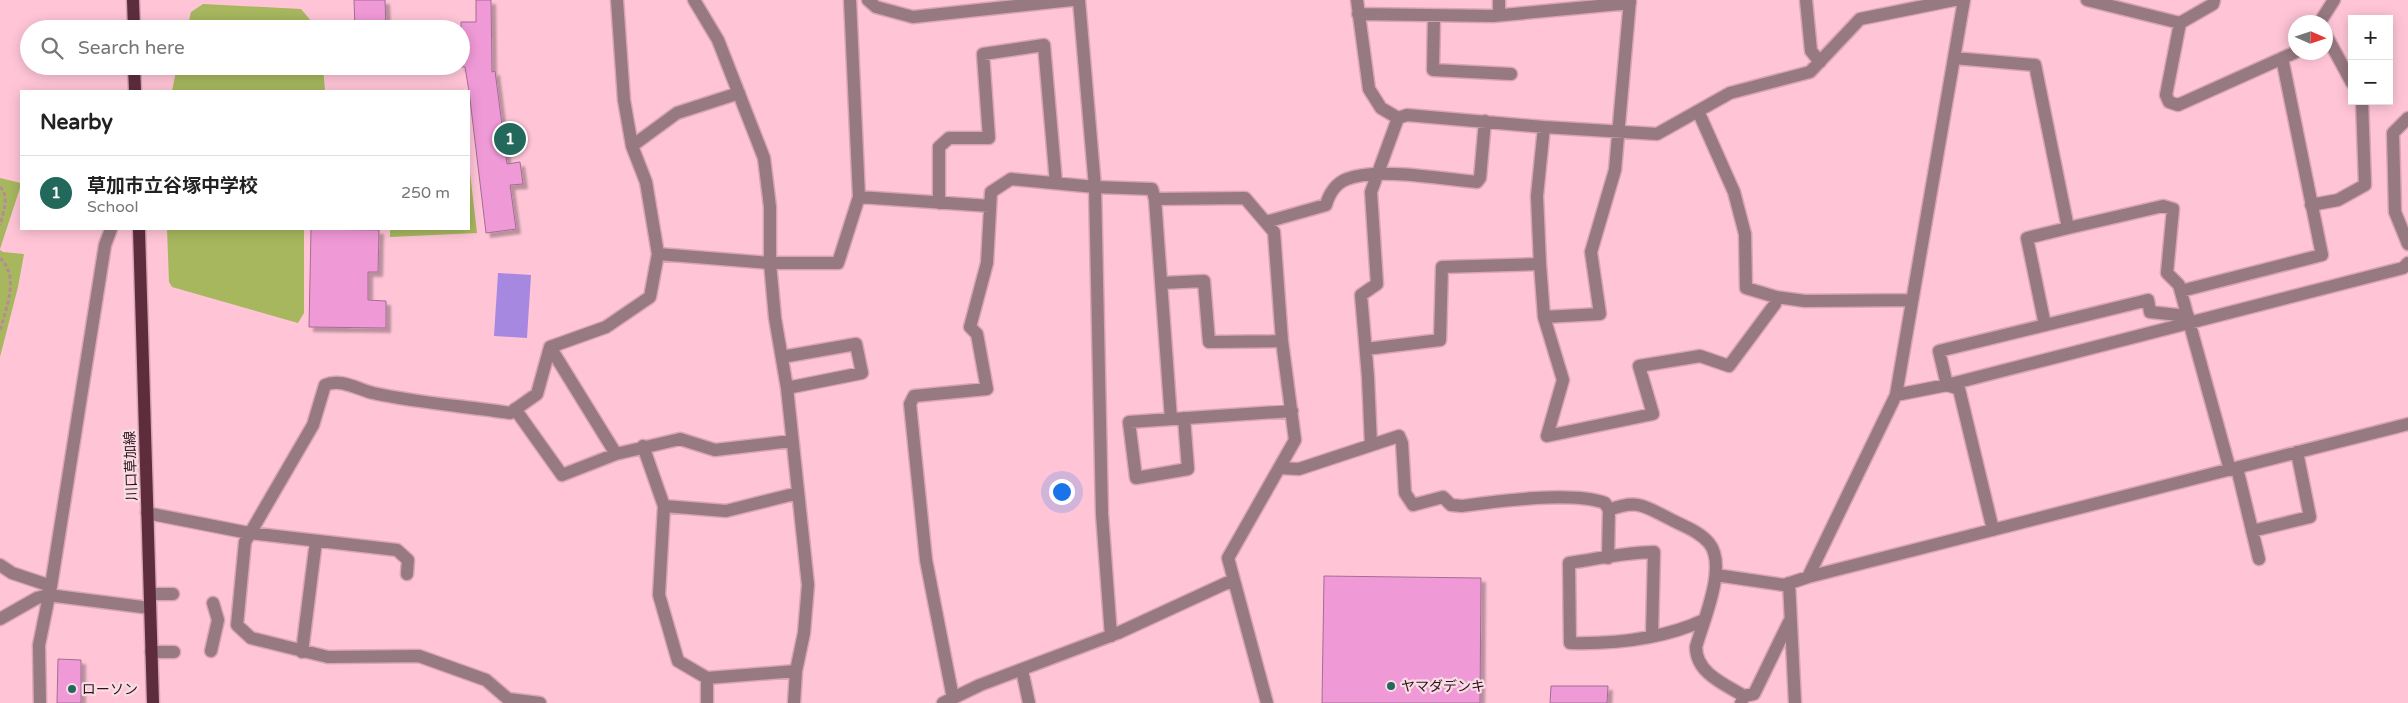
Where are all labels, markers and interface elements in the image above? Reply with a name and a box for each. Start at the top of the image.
north arrow [2288,15,2333,60]
map controls [2348,15,2393,105]
button: + [2348,15,2393,60]
search box [20,20,470,75]
icon: search [38,34,66,62]
text: Search here [78,37,185,59]
button: − [2348,60,2393,105]
text: Nearby [40,110,113,135]
pin: 1 [494,120,526,158]
text: 草加市立谷塚中学校 [87,175,258,197]
text: 1 [51,183,61,203]
text: 250 m [401,183,450,203]
text: School [87,197,139,217]
street label: 川口草加線 [121,431,141,501]
your location [1049,479,1075,505]
place label: ヤマダデンキ [1401,678,1485,695]
marker: ヤマダデンキ [1385,680,1397,692]
place label: ローソン [82,681,138,698]
marker: ローソン [66,683,78,695]

